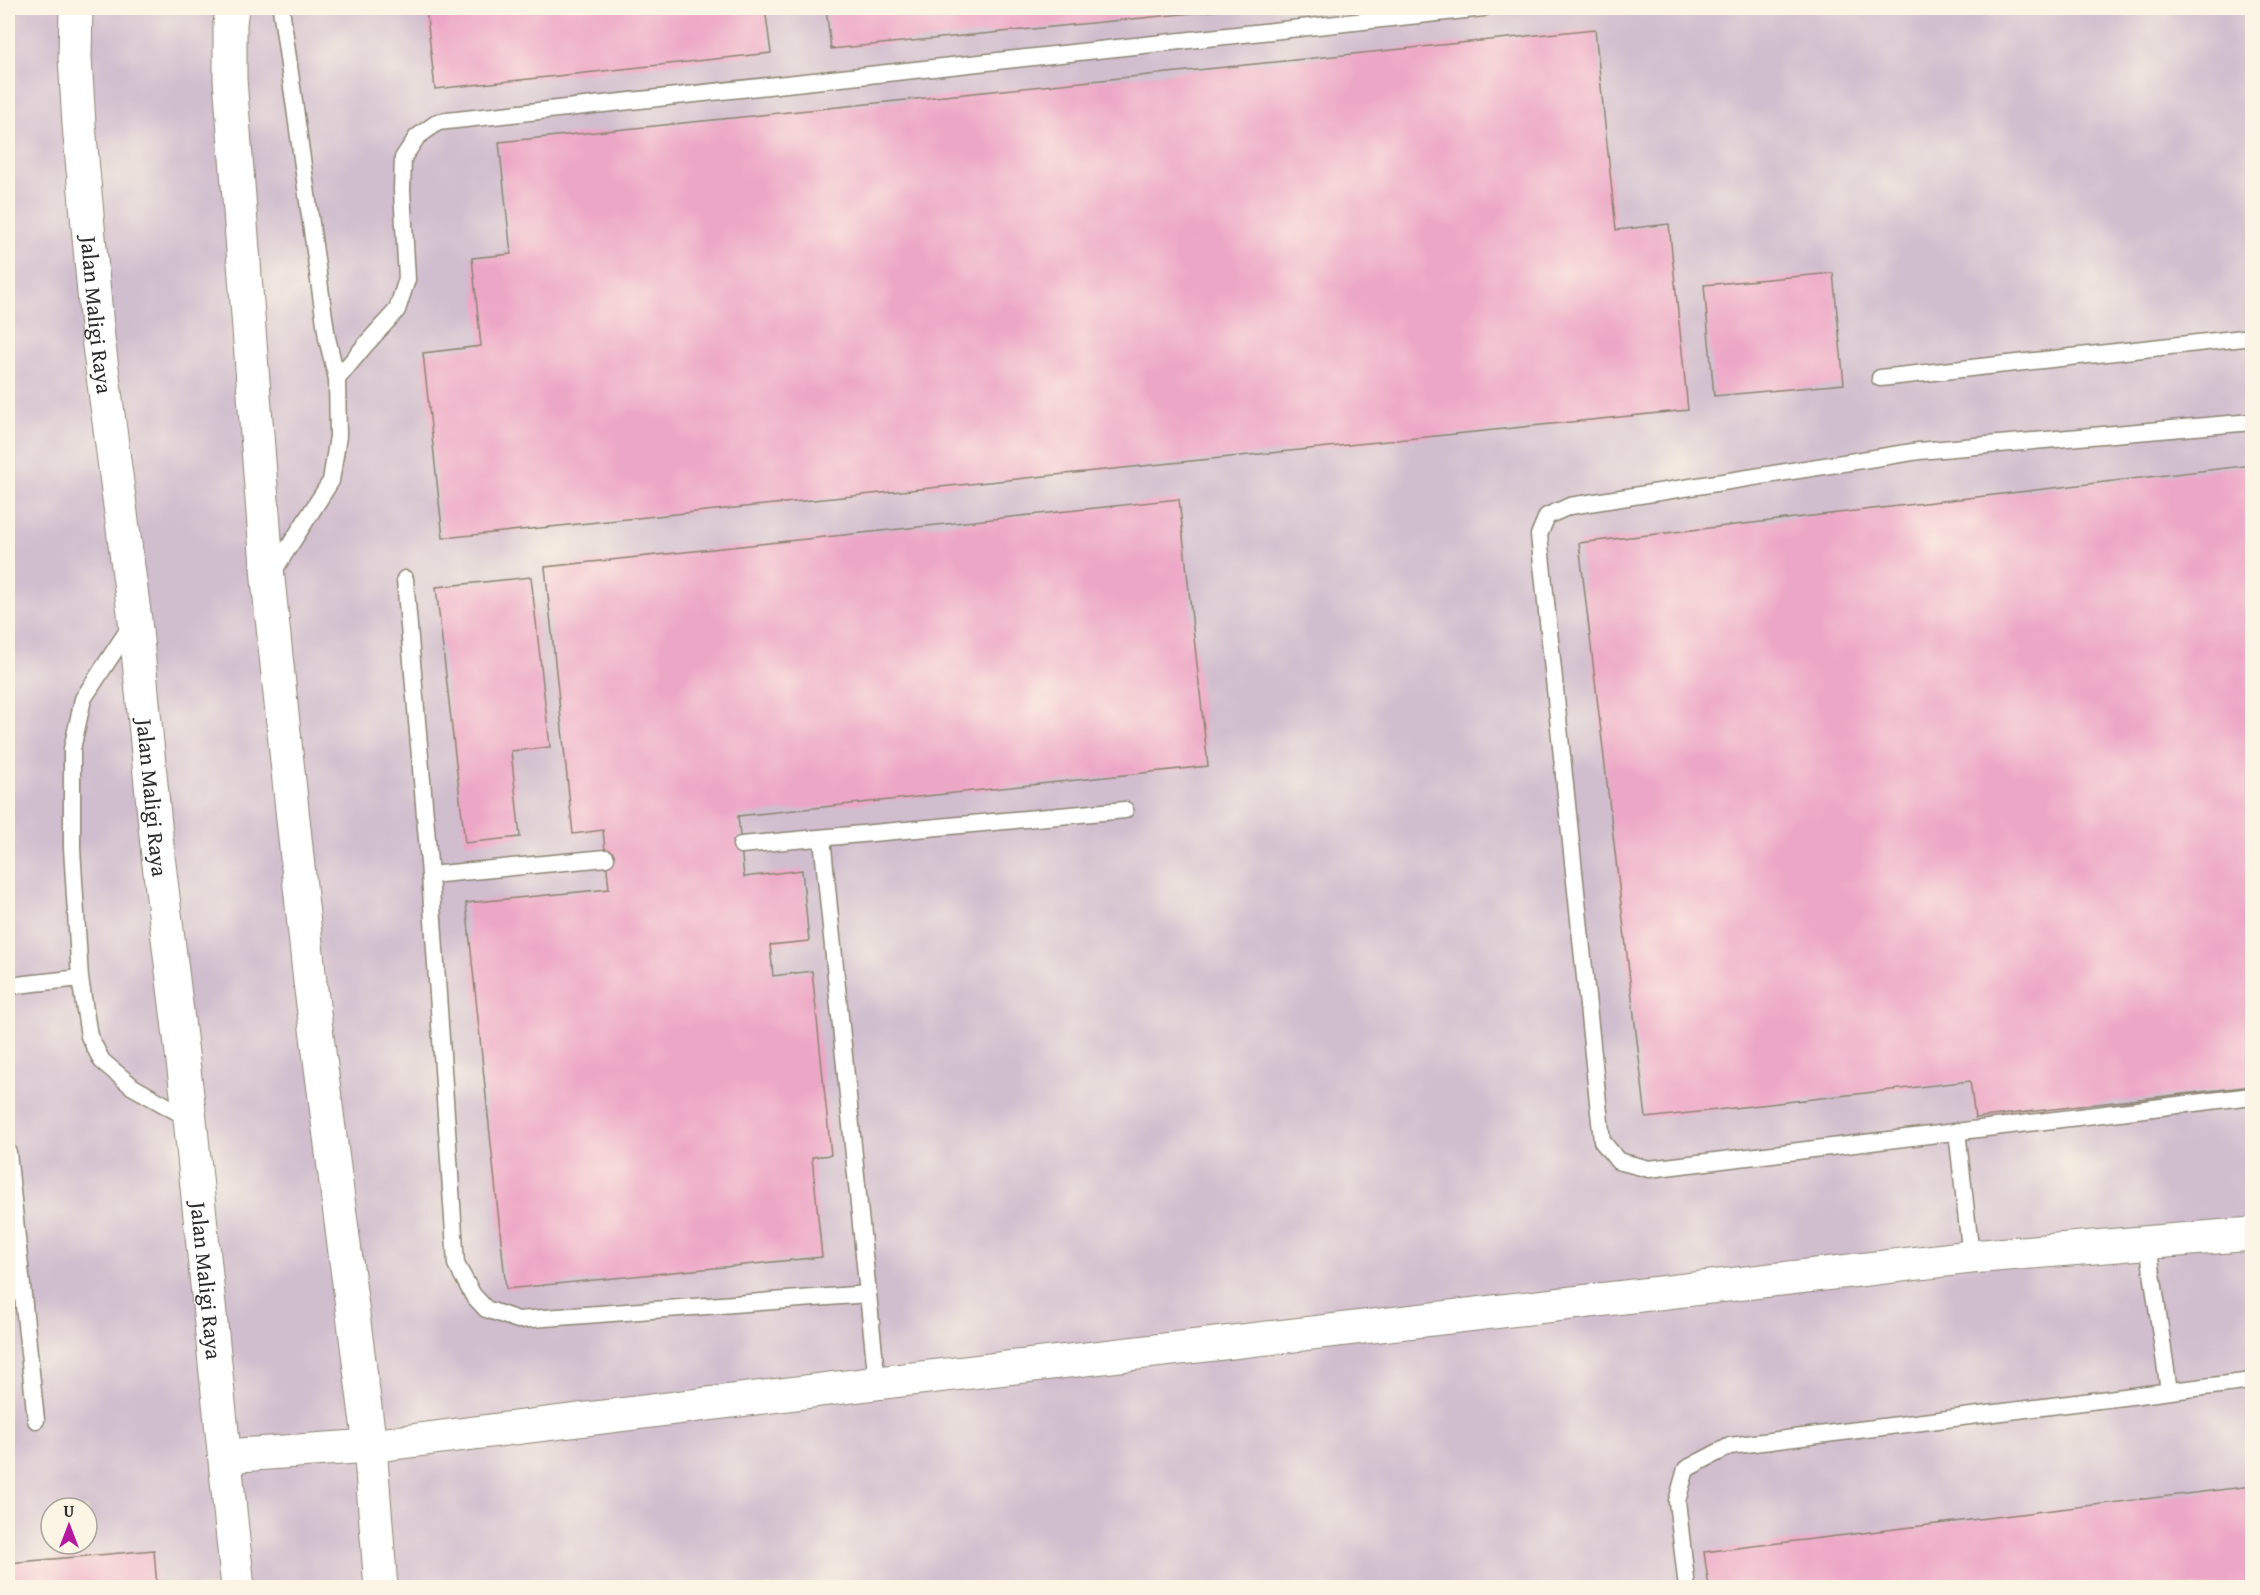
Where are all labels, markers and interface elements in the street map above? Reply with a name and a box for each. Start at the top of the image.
street label: Jalan Maligi Raya [73,232,121,396]
street label: Jalan Maligi Raya [128,715,176,879]
street label: Jalan Maligi Raya [182,1197,231,1362]
north arrow [39,1496,99,1556]
text: U [64,1499,75,1523]

